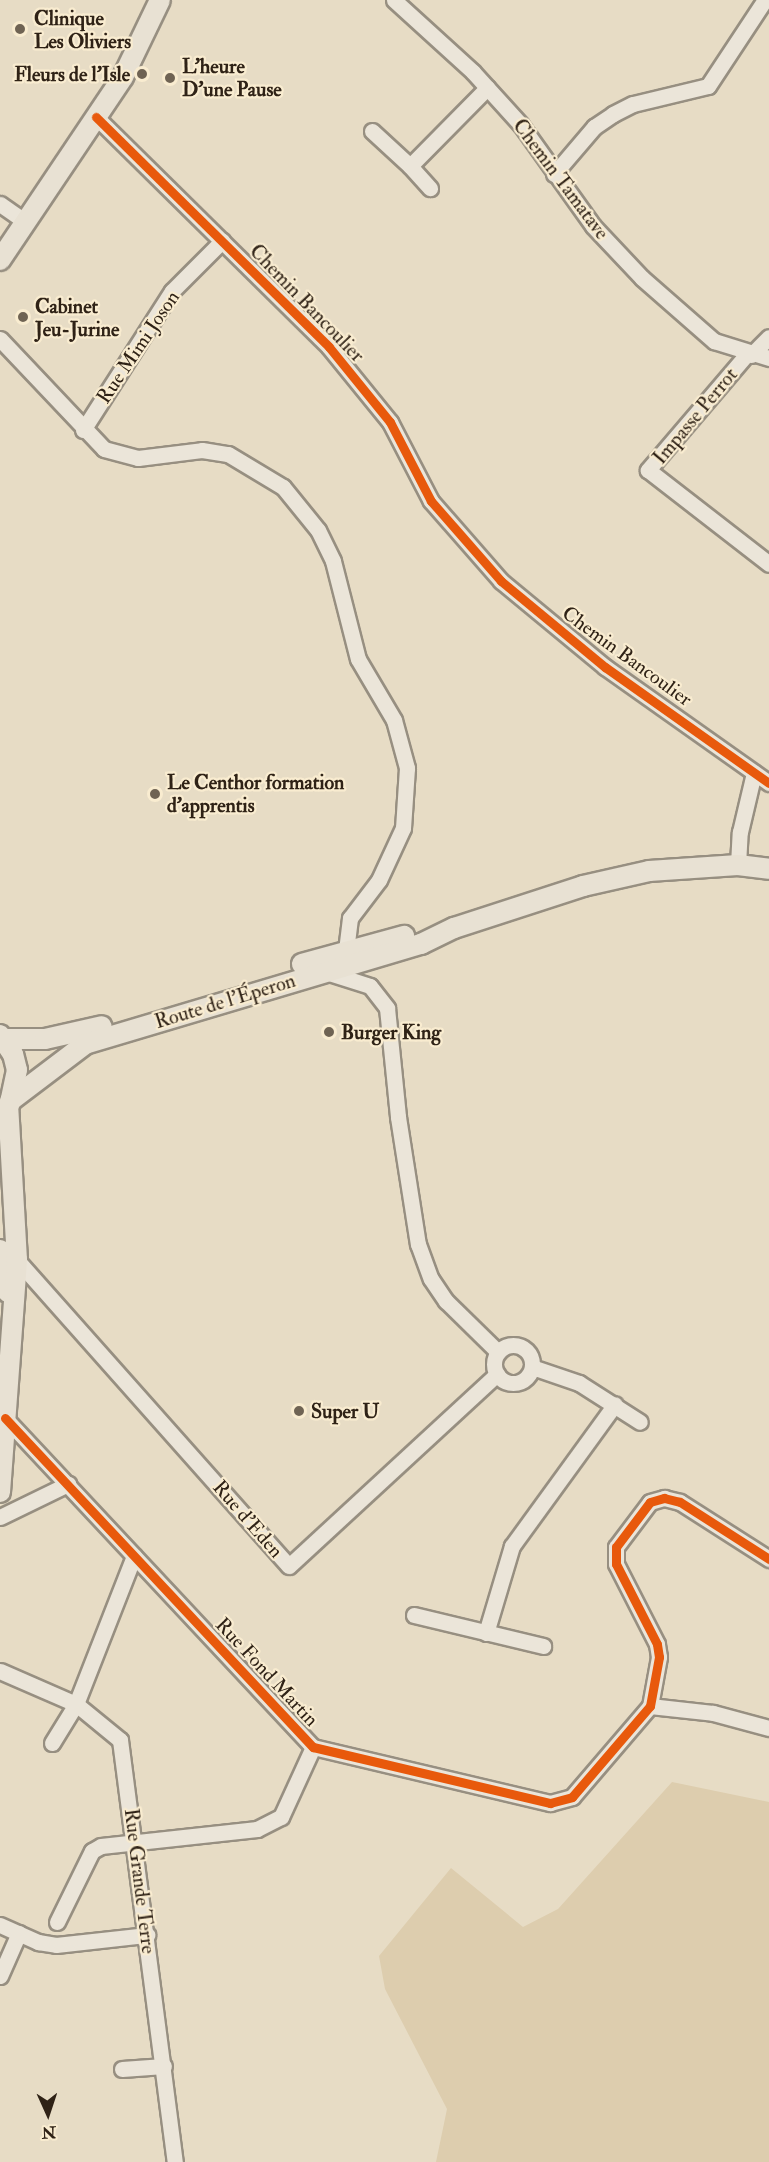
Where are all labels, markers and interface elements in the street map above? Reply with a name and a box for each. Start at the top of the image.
place label: Clinique Les Oliviers [34,6,131,53]
marker: Clinique Les Oliviers [11,20,29,38]
place label: L'heure D'une Pause [182,54,282,101]
place label: Fleurs de l'Isle [14,62,130,86]
marker: Fleurs de l'Isle [135,67,149,81]
marker: L'heure D'une Pause [163,71,177,85]
street label: Chemin Tamatave [508,114,614,244]
street label: Chemin Bancoulier [245,239,369,367]
street label: Rue Mimi Joson [91,286,185,408]
place label: Cabinet Jeu-Jurine [35,294,119,341]
marker: Cabinet Jeu-Jurine [16,310,30,324]
street label: Impasse Perrot [648,363,742,469]
street label: Chemin Bancoulier [557,601,697,711]
place label: Le Centhor formation d'apprentis [167,771,344,818]
marker: Le Centhor formation d'apprentis [148,787,162,801]
street label: Route de l'Éperon [152,968,298,1034]
place label: Burger King [341,1020,441,1044]
marker: Burger King [322,1025,336,1039]
place label: Super U [311,1399,379,1423]
marker: Super U [292,1404,306,1418]
street label: Rue d'Eden [208,1475,288,1563]
street label: Rue Fond Martin [210,1613,324,1731]
street label: Rue Grande Terre [119,1807,161,1955]
north arrow [18,2084,78,2144]
text: N [41,2122,57,2142]

